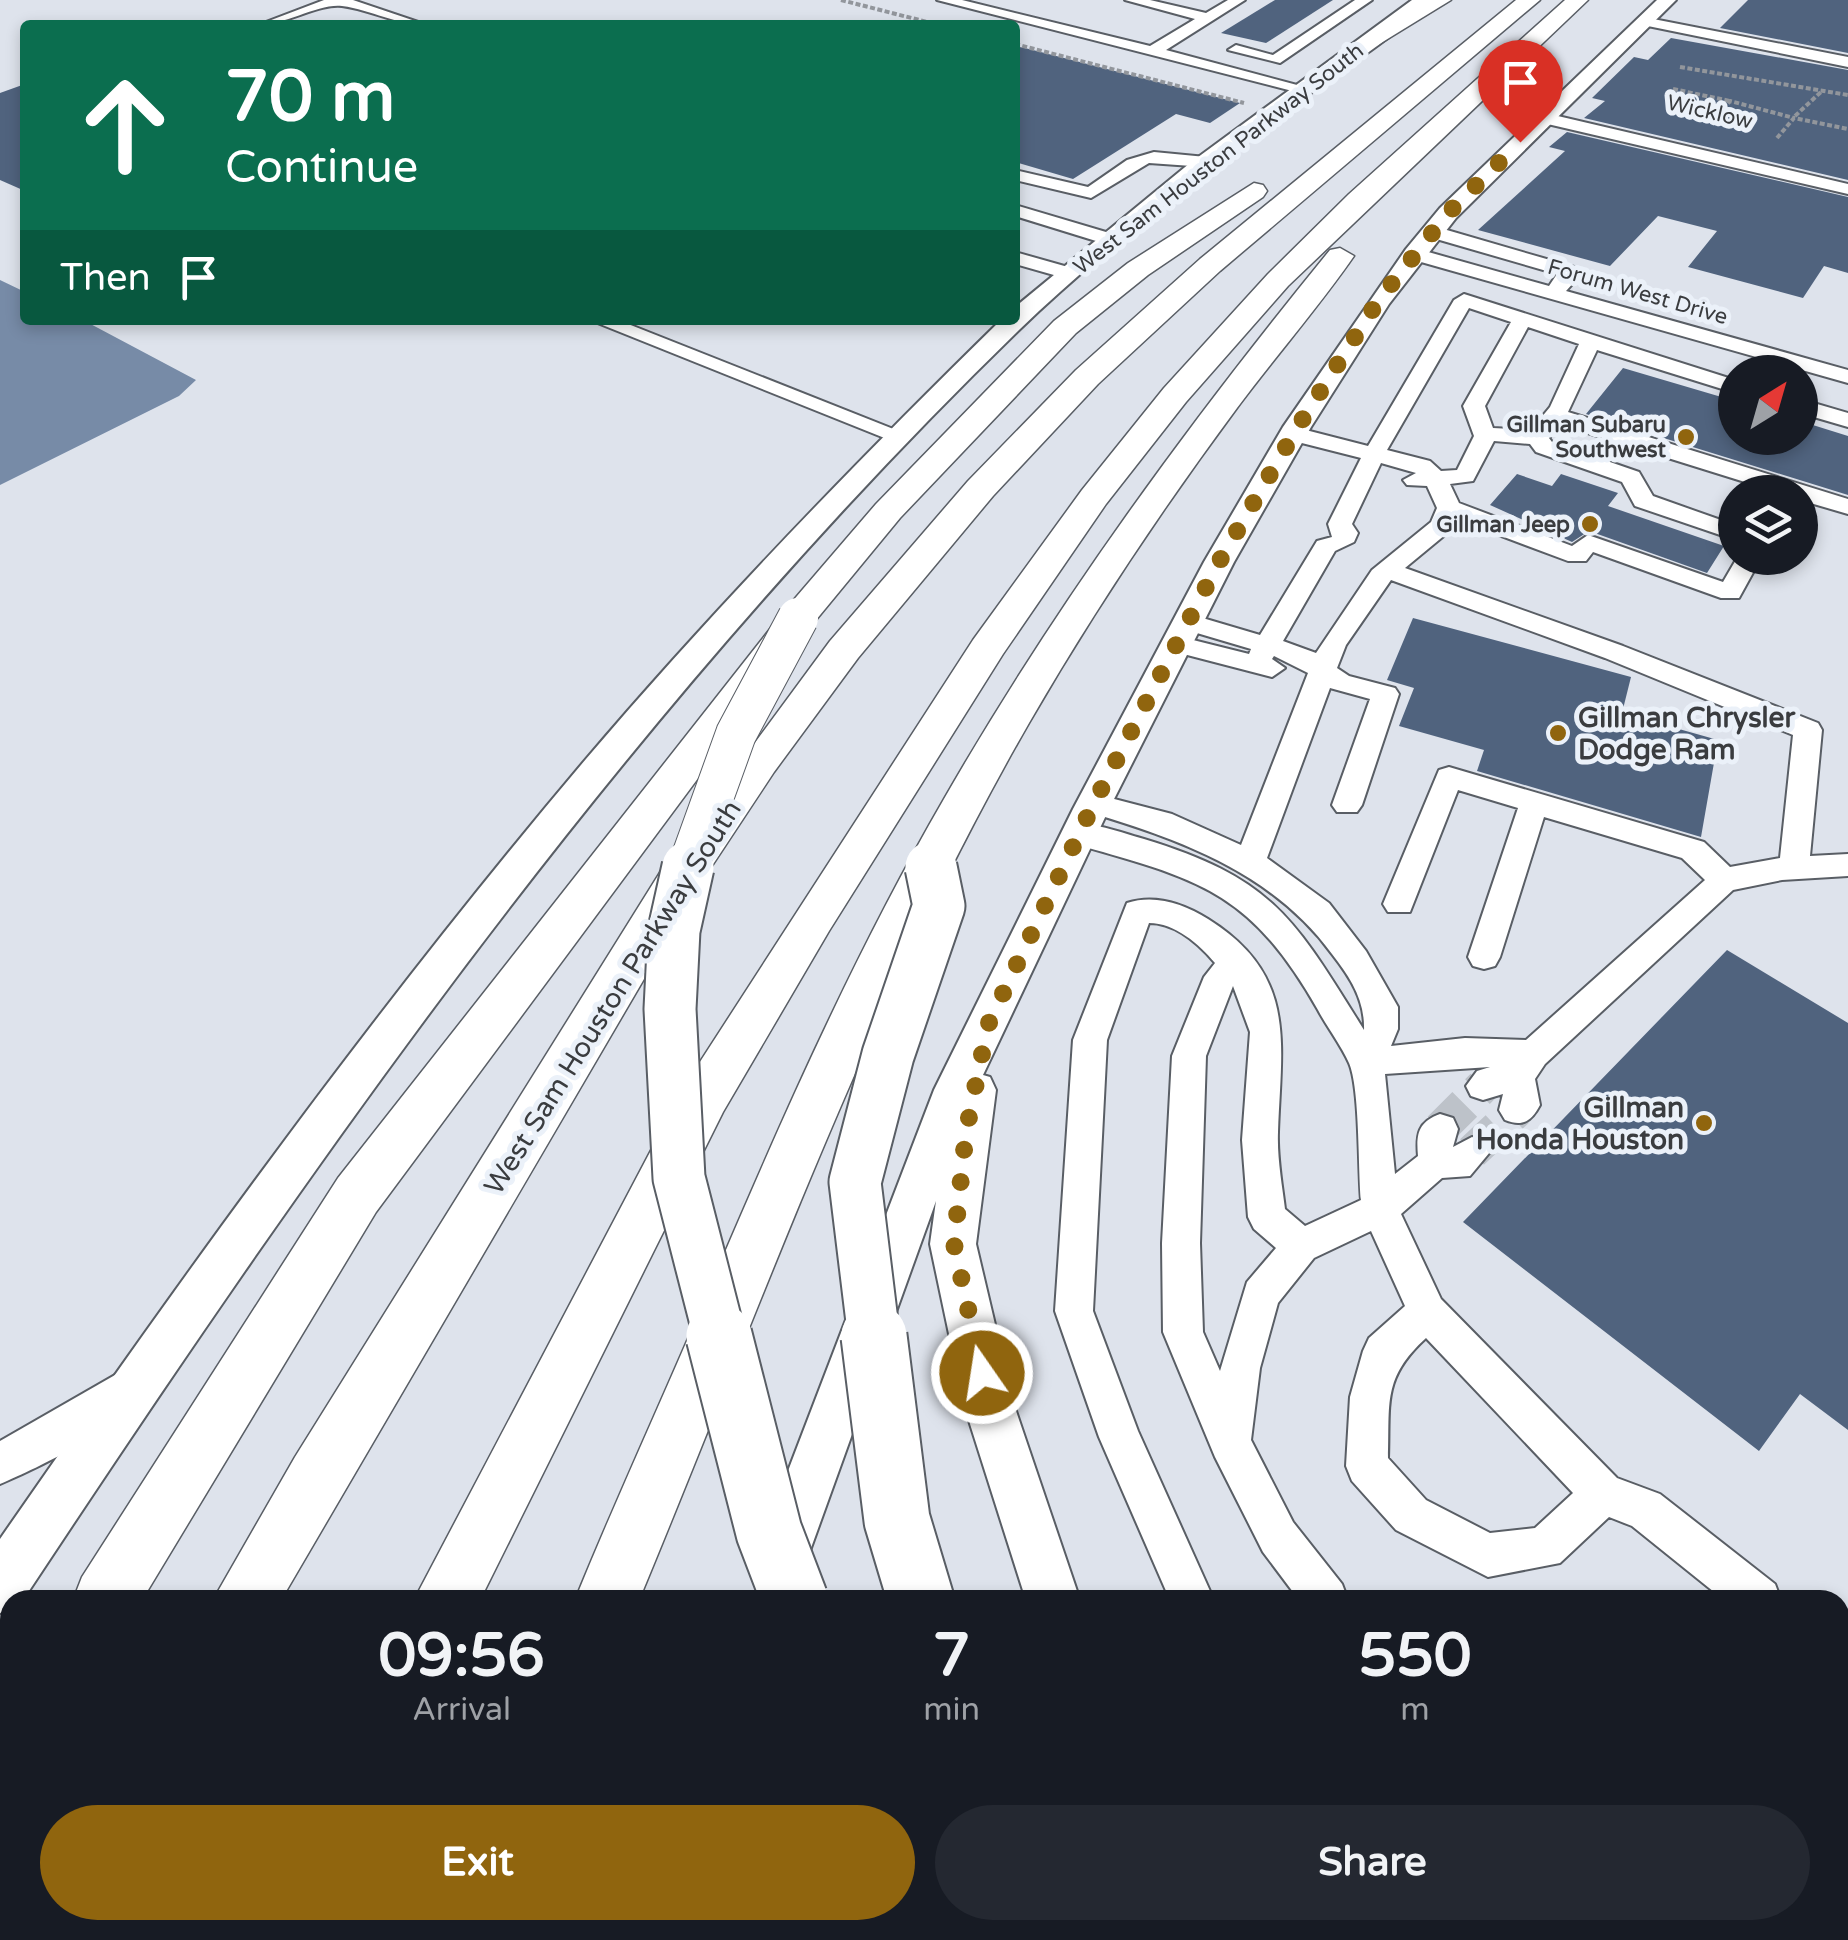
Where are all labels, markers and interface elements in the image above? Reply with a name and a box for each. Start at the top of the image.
street label: West Sam Houston Parkway South [1069,38,1369,280]
pin [1478,40,1563,143]
icon: arrive [1493,55,1548,110]
text: 70 m [225,56,395,140]
icon: ahead [60,60,190,190]
street label: Wicklow [1664,89,1755,134]
text: Continue [225,141,418,195]
icon: arrive [171,250,226,305]
street label: Forum West Drive [1545,254,1731,330]
text: Then [60,255,151,301]
north arrow [1718,355,1818,455]
map controls [1718,355,1818,575]
place label: Gillman Subaru Southwest [1506,412,1667,463]
marker: Gillman Subaru Southwest [1675,426,1697,448]
button: layers [1718,475,1818,575]
place label: Gillman Jeep [1436,512,1570,538]
marker: Gillman Jeep [1579,513,1601,535]
place label: Gillman Chrysler Dodge Ram [1578,701,1796,767]
marker: Gillman Chrysler Dodge Ram [1547,722,1569,744]
street label: West Sam Houston Parkway South [477,794,749,1201]
place label: Gillman Honda Houston [1476,1091,1684,1157]
marker: Gillman Honda Houston [1693,1112,1715,1134]
position arrow [930,1321,1034,1425]
text: 09:56 [378,1620,545,1692]
text: 7 [933,1620,970,1692]
text: 550 [1358,1620,1472,1692]
text: Arrival [412,1691,511,1729]
text: min [923,1691,980,1729]
text: m [1400,1691,1430,1729]
button: Exit [40,1805,915,1920]
button: Share [935,1805,1810,1920]

